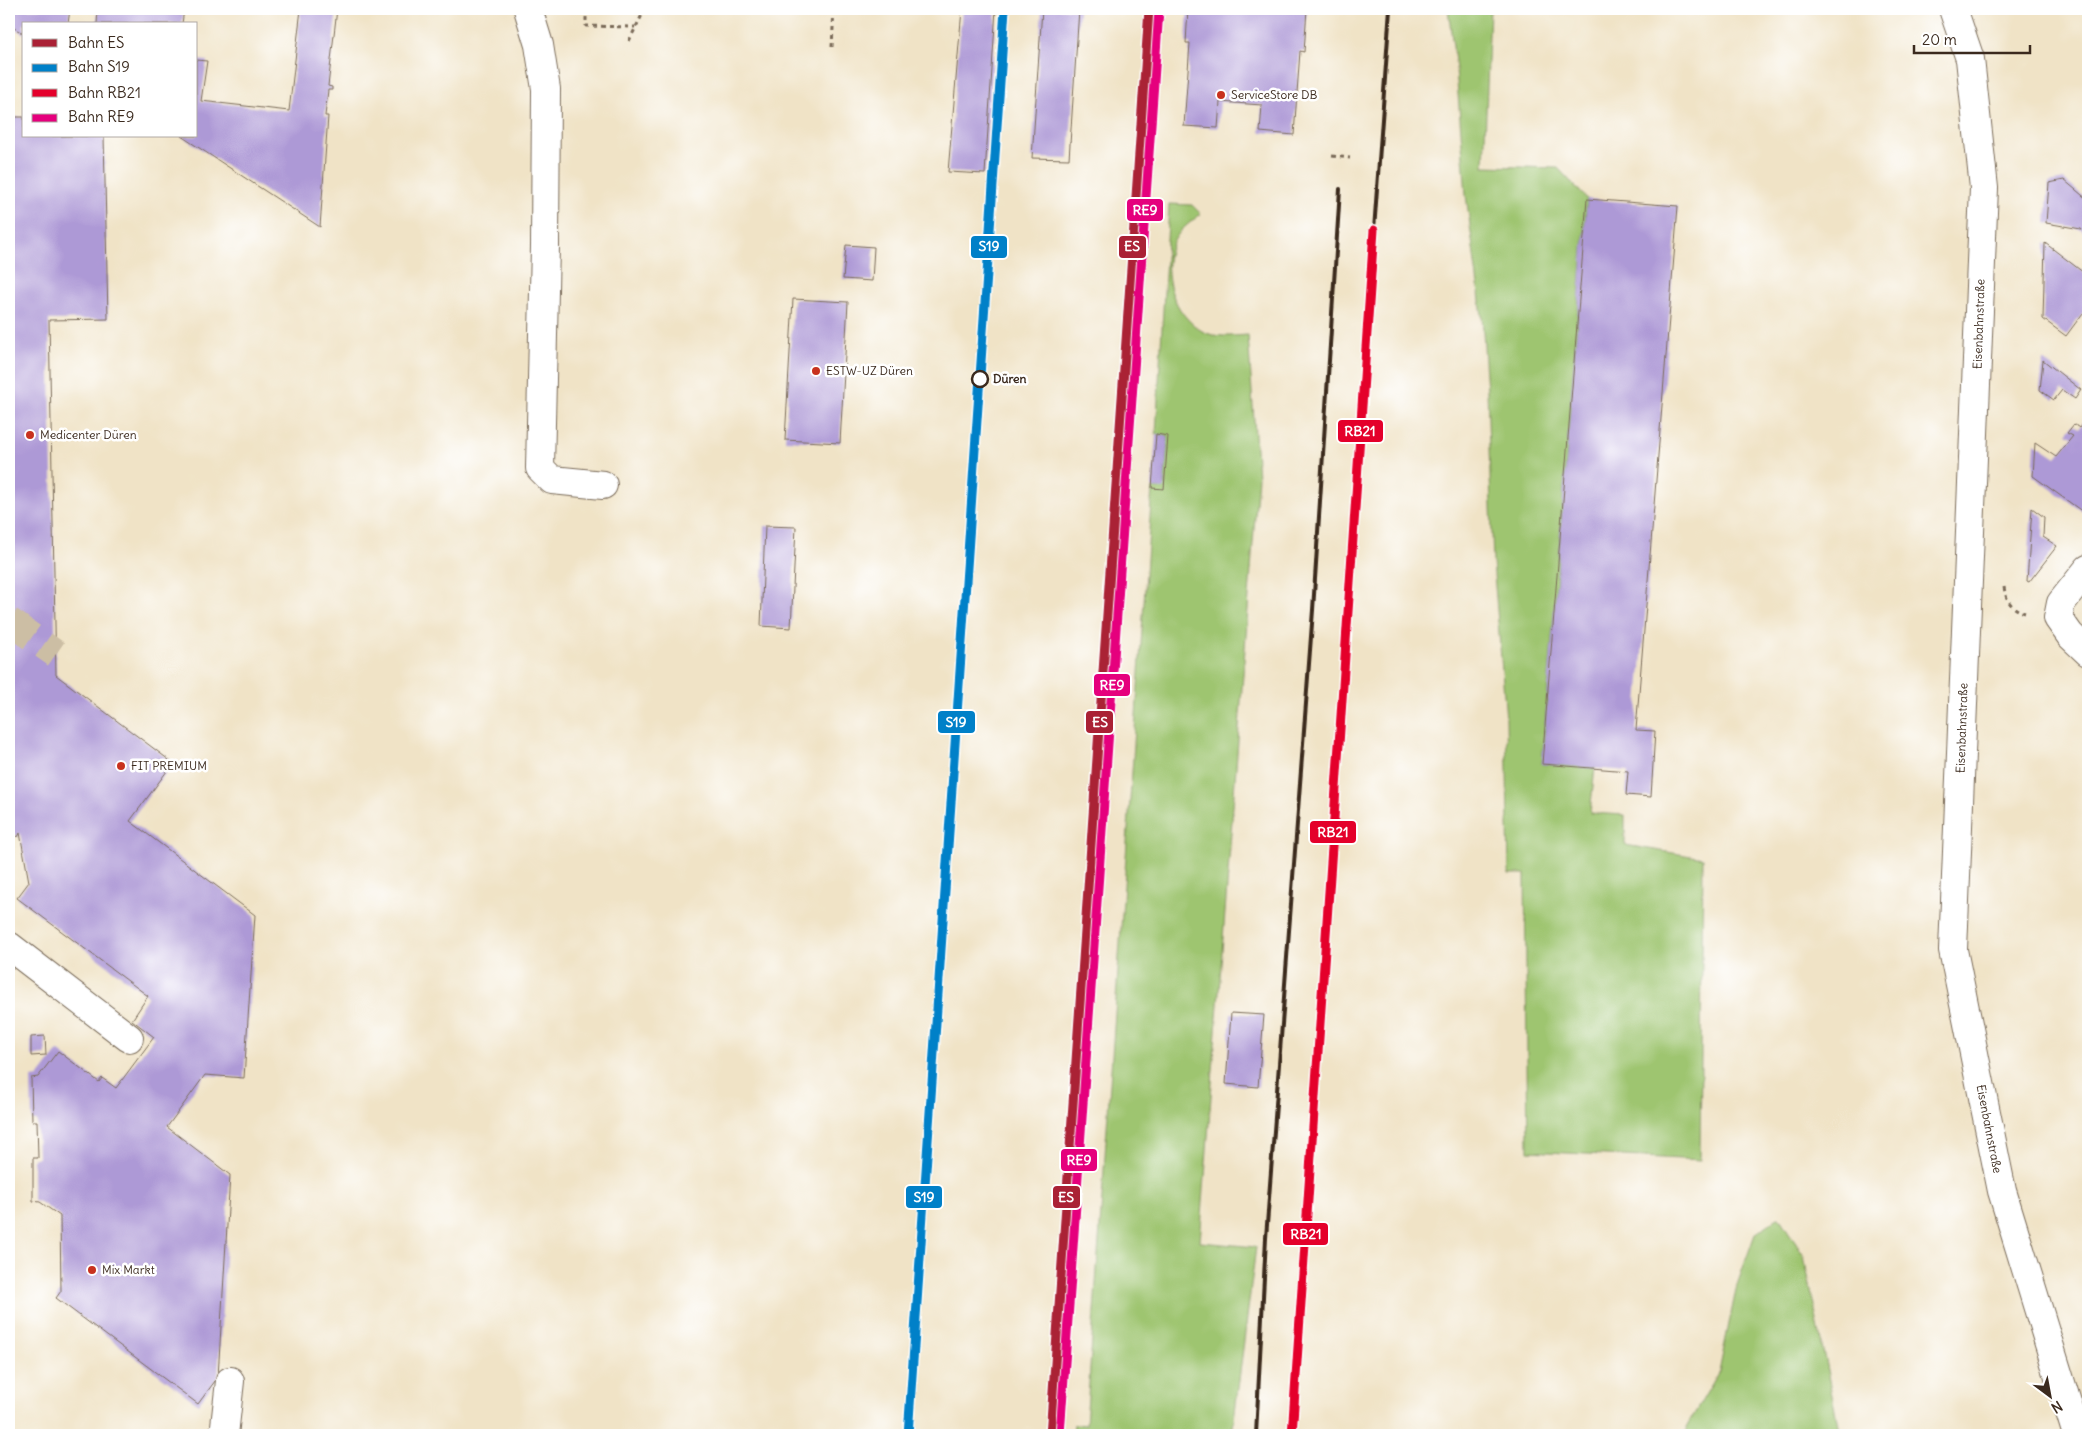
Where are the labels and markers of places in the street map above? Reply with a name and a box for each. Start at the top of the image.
place label: ServiceStore DB [1231,87,1318,102]
marker: ServiceStore DB [1215,89,1227,101]
place label: ESTW-UZ Düren [826,363,913,378]
marker: ESTW-UZ Düren [810,365,822,377]
marker: Düren [971,370,989,388]
place label: Düren [993,371,1027,386]
place label: Medicenter Düren [40,427,137,442]
marker: Medicenter Düren [24,429,36,441]
place label: FIT PREMIUM [131,758,207,773]
marker: FIT PREMIUM [115,760,127,772]
place label: Mix Markt [102,1262,155,1277]
marker: Mix Markt [86,1264,98,1276]

